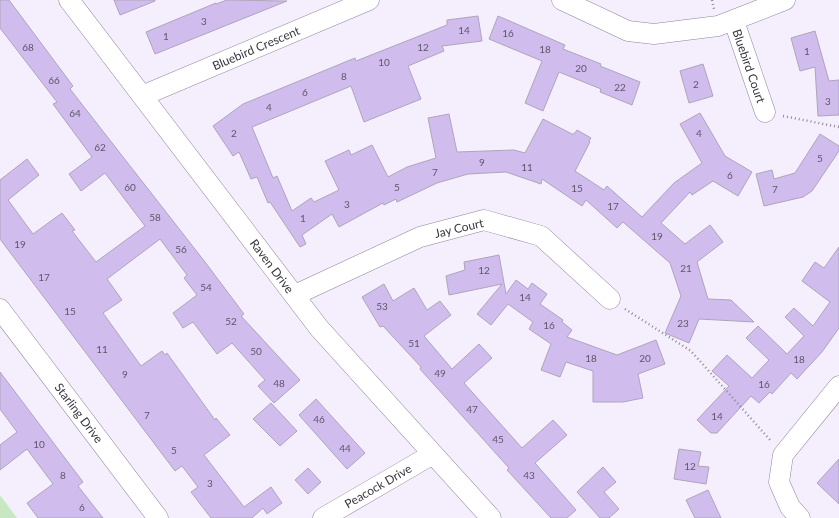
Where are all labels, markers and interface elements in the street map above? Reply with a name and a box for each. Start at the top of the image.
house number: 3 [201,15,207,27]
street label: Bluebird Crescent [210,23,303,73]
house number: 14 [458,24,470,36]
house number: 16 [502,27,514,39]
street label: Bluebird Court [729,27,769,106]
house number: 1 [163,30,169,42]
house number: 68 [22,41,34,53]
house number: 12 [417,41,429,53]
house number: 18 [539,43,551,55]
house number: 1 [804,45,810,57]
house number: 10 [378,56,390,68]
house number: 20 [575,62,587,74]
house number: 8 [341,70,347,82]
house number: 66 [48,74,60,86]
house number: 2 [693,78,699,90]
house number: 22 [614,81,626,93]
house number: 6 [302,86,308,98]
house number: 3 [825,95,831,107]
house number: 4 [266,101,272,113]
house number: 64 [69,107,81,119]
house number: 2 [231,127,237,139]
house number: 4 [696,127,702,139]
house number: 62 [94,141,106,153]
house number: 5 [817,152,823,164]
house number: 9 [479,156,485,168]
house number: 11 [521,161,533,173]
house number: 7 [432,166,438,178]
house number: 6 [727,169,733,181]
house number: 60 [124,181,136,193]
house number: 5 [394,181,400,193]
house number: 15 [571,182,583,194]
house number: 7 [772,183,778,195]
house number: 3 [344,198,350,210]
house number: 17 [607,200,619,212]
house number: 58 [149,211,161,223]
house number: 1 [300,212,306,224]
street label: Jay Court [433,215,486,241]
house number: 19 [651,230,663,242]
street label: Raven Drive [247,236,297,296]
house number: 19 [14,238,26,250]
house number: 56 [175,243,187,255]
house number: 21 [680,262,692,274]
house number: 12 [478,264,490,276]
house number: 17 [38,271,50,283]
house number: 54 [200,281,212,293]
house number: 14 [519,291,531,303]
house number: 53 [376,300,388,312]
house number: 15 [64,305,76,317]
house number: 52 [225,315,237,327]
house number: 23 [677,317,689,329]
house number: 16 [543,319,555,331]
house number: 51 [408,337,420,349]
house number: 11 [96,343,108,355]
house number: 50 [250,345,262,357]
house number: 18 [585,352,597,364]
house number: 20 [639,352,651,364]
house number: 18 [793,353,805,365]
house number: 49 [434,367,446,379]
house number: 9 [122,368,128,380]
house number: 48 [273,377,285,389]
house number: 16 [758,378,770,390]
street label: Starling Drive [52,380,106,446]
house number: 47 [466,403,478,415]
house number: 7 [144,409,150,421]
house number: 14 [711,410,723,422]
house number: 46 [313,413,325,425]
house number: 45 [492,433,504,445]
house number: 10 [33,438,45,450]
house number: 44 [339,442,351,454]
house number: 5 [171,444,177,456]
house number: 12 [684,460,696,472]
street label: Peacock Drive [342,461,414,511]
house number: 8 [60,469,66,481]
house number: 43 [523,469,535,481]
house number: 3 [207,477,213,489]
house number: 6 [79,501,85,513]

